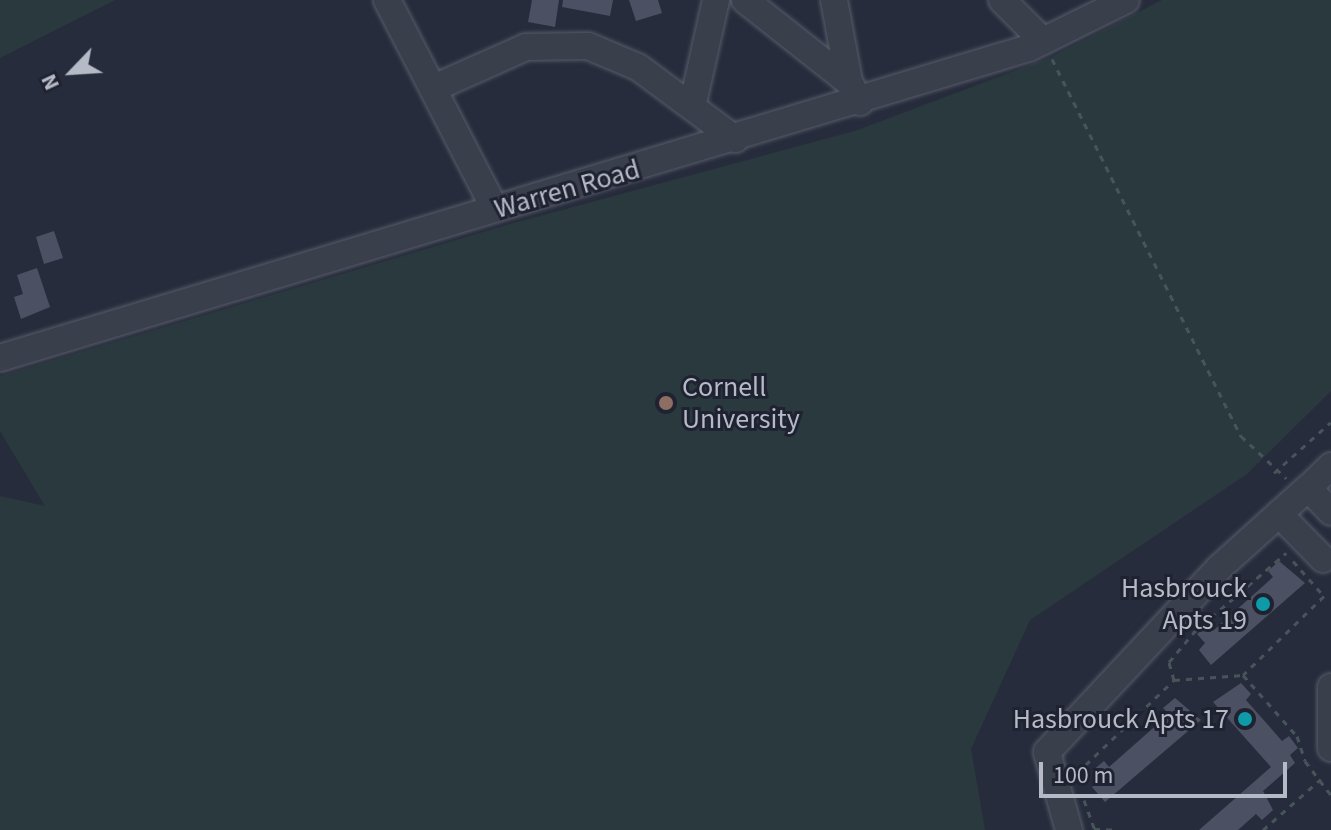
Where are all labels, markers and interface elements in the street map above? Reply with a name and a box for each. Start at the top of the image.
north arrow [32,32,112,112]
text: N [33,69,68,96]
street label: Warren Road [490,152,644,226]
place label: Cornell University [682,370,800,436]
marker: Cornell University [657,394,675,412]
place label: Hasbrouck Apts 19 [1121,571,1247,637]
marker: Hasbrouck Apts 19 [1254,595,1272,613]
place label: Hasbrouck Apts 17 [1013,702,1229,736]
marker: Hasbrouck Apts 17 [1236,710,1254,728]
scale bar [1043,746,1291,796]
text: 100 m [1053,758,1113,793]

